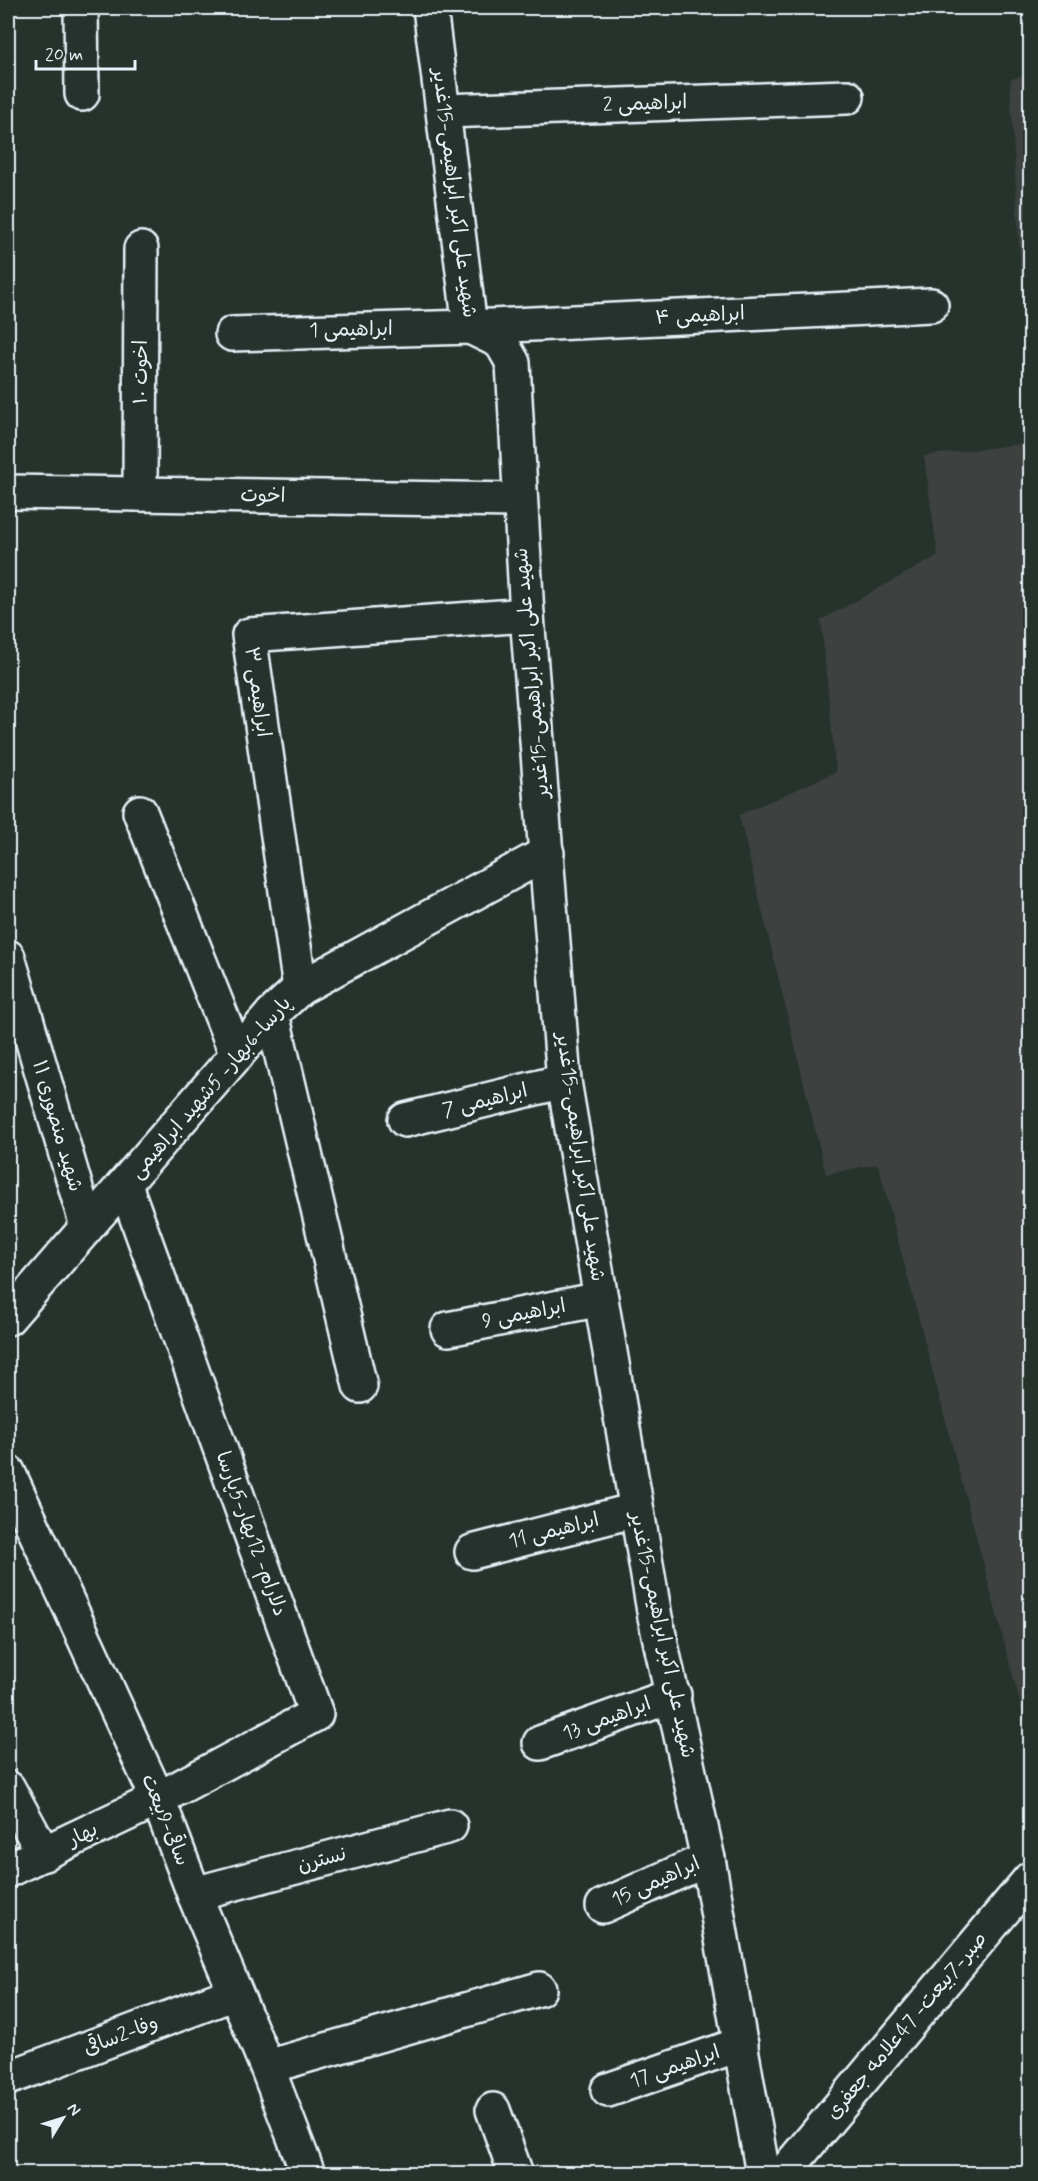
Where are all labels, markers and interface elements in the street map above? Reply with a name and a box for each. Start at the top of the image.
scale bar [36,33,135,71]
text: 20 m [45,43,83,67]
street label: شهید علی اکبر ابراهیمی-15غدیر [425,65,483,319]
street label: ابراهیمی 2 [602,89,688,119]
street label: ابراهیمی ۴ [655,300,745,332]
street label: ابراهیمی 1 [309,316,393,344]
street label: اخوت ۱۰ [128,340,155,404]
street label: اخوت [240,482,286,510]
street label: شهید علی اکبر ابراهیمی-15غدیر [508,547,557,801]
street label: ابراهیمی ۳ [237,645,277,739]
street label: پارسا-6بهار- 5شهید ابراهیمی [124,991,298,1185]
street label: شهید علی اکبر ابراهیمی-15غدیر [549,1029,611,1283]
street label: شهید منصوری ۱۱ [25,1057,89,1195]
street label: ابراهیمی 7 [440,1077,530,1125]
street label: ابراهیمی 9 [480,1293,568,1335]
street label: دلارام- 12بهار-5پارسا [209,1448,293,1620]
street label: ابراهیمی 11 [506,1507,602,1555]
street label: شهید علی اکبر ابراهیمی-15غدیر [622,1507,701,1761]
street label: ابراهیمی 13 [559,1691,655,1747]
street label: ساقی-9بیعت [134,1770,197,1870]
street label: بهار [62,1816,103,1855]
street label: نسترن [295,1841,349,1879]
street label: ابراهیمی 15 [607,1850,705,1914]
street label: صبر-7بیعت- 47علامه جعفری [820,1926,994,2126]
street label: وفا-2ساقی [79,2008,162,2063]
street label: ابراهیمی 17 [626,2039,724,2095]
north arrow [33,2088,93,2148]
text: N [62,2099,85,2120]

